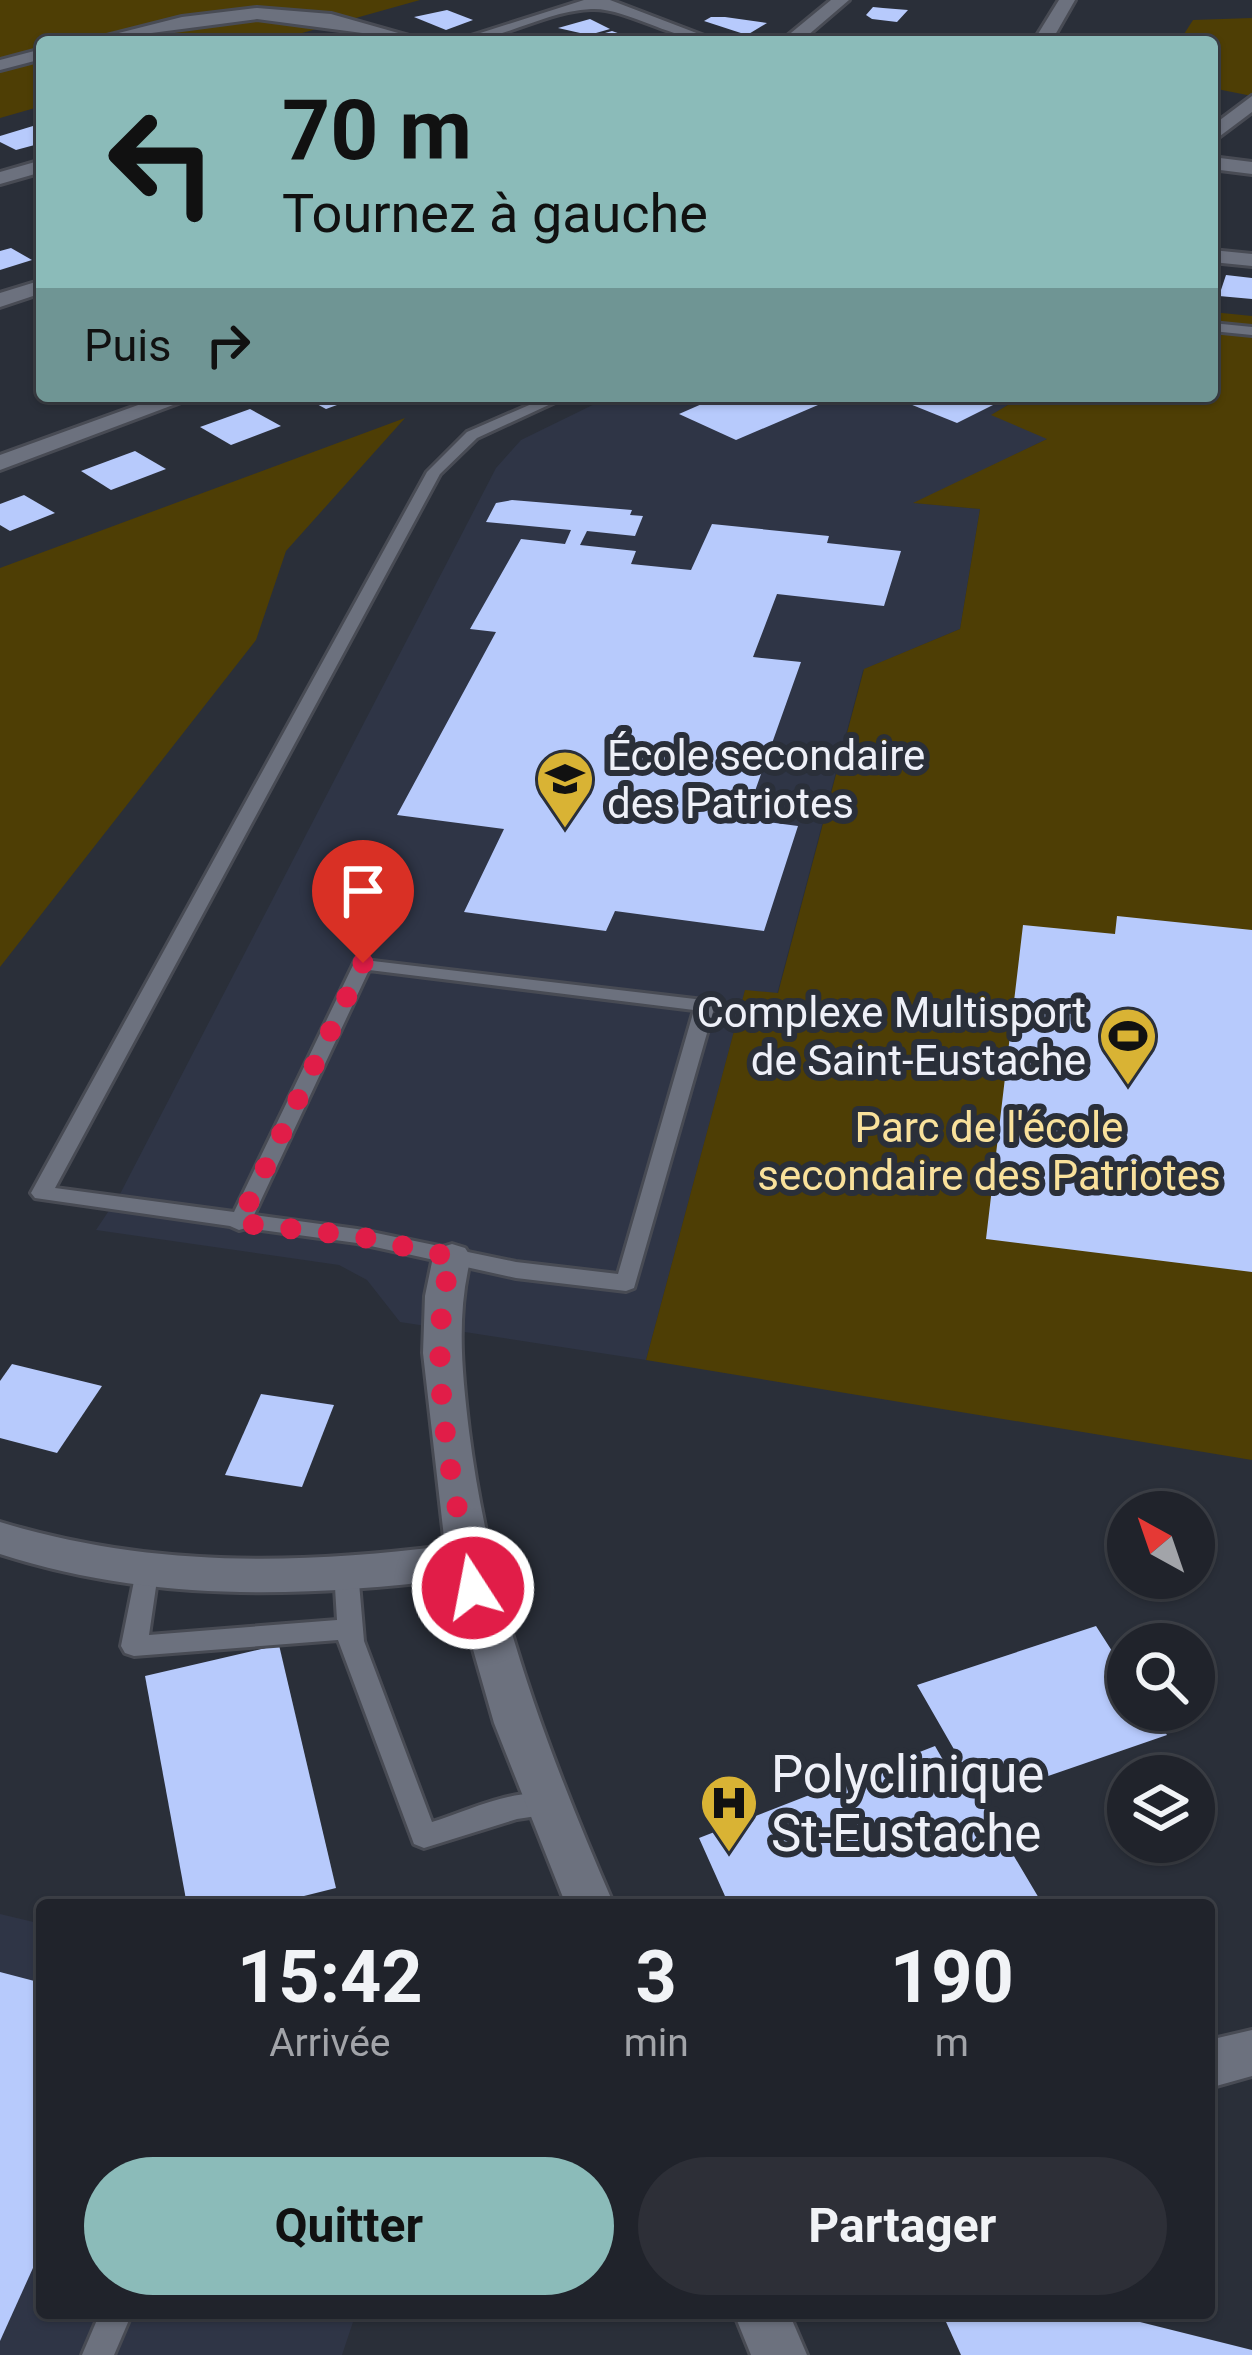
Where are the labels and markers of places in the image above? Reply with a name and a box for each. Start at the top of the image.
place label: École secondaire des Patriotes [607,731,925,828]
school or university icon: École secondaire des Patriotes [534,748,596,830]
pin [312,840,414,963]
place label: Complexe Multisport de Saint-Eustache [696,988,1086,1085]
sports icon: Complexe Multisport de Saint-Eustache [1097,1005,1159,1087]
place label: Polyclinique St-Eustache [771,1745,1044,1863]
hospital icon: Polyclinique St-Eustache [698,1772,760,1854]

